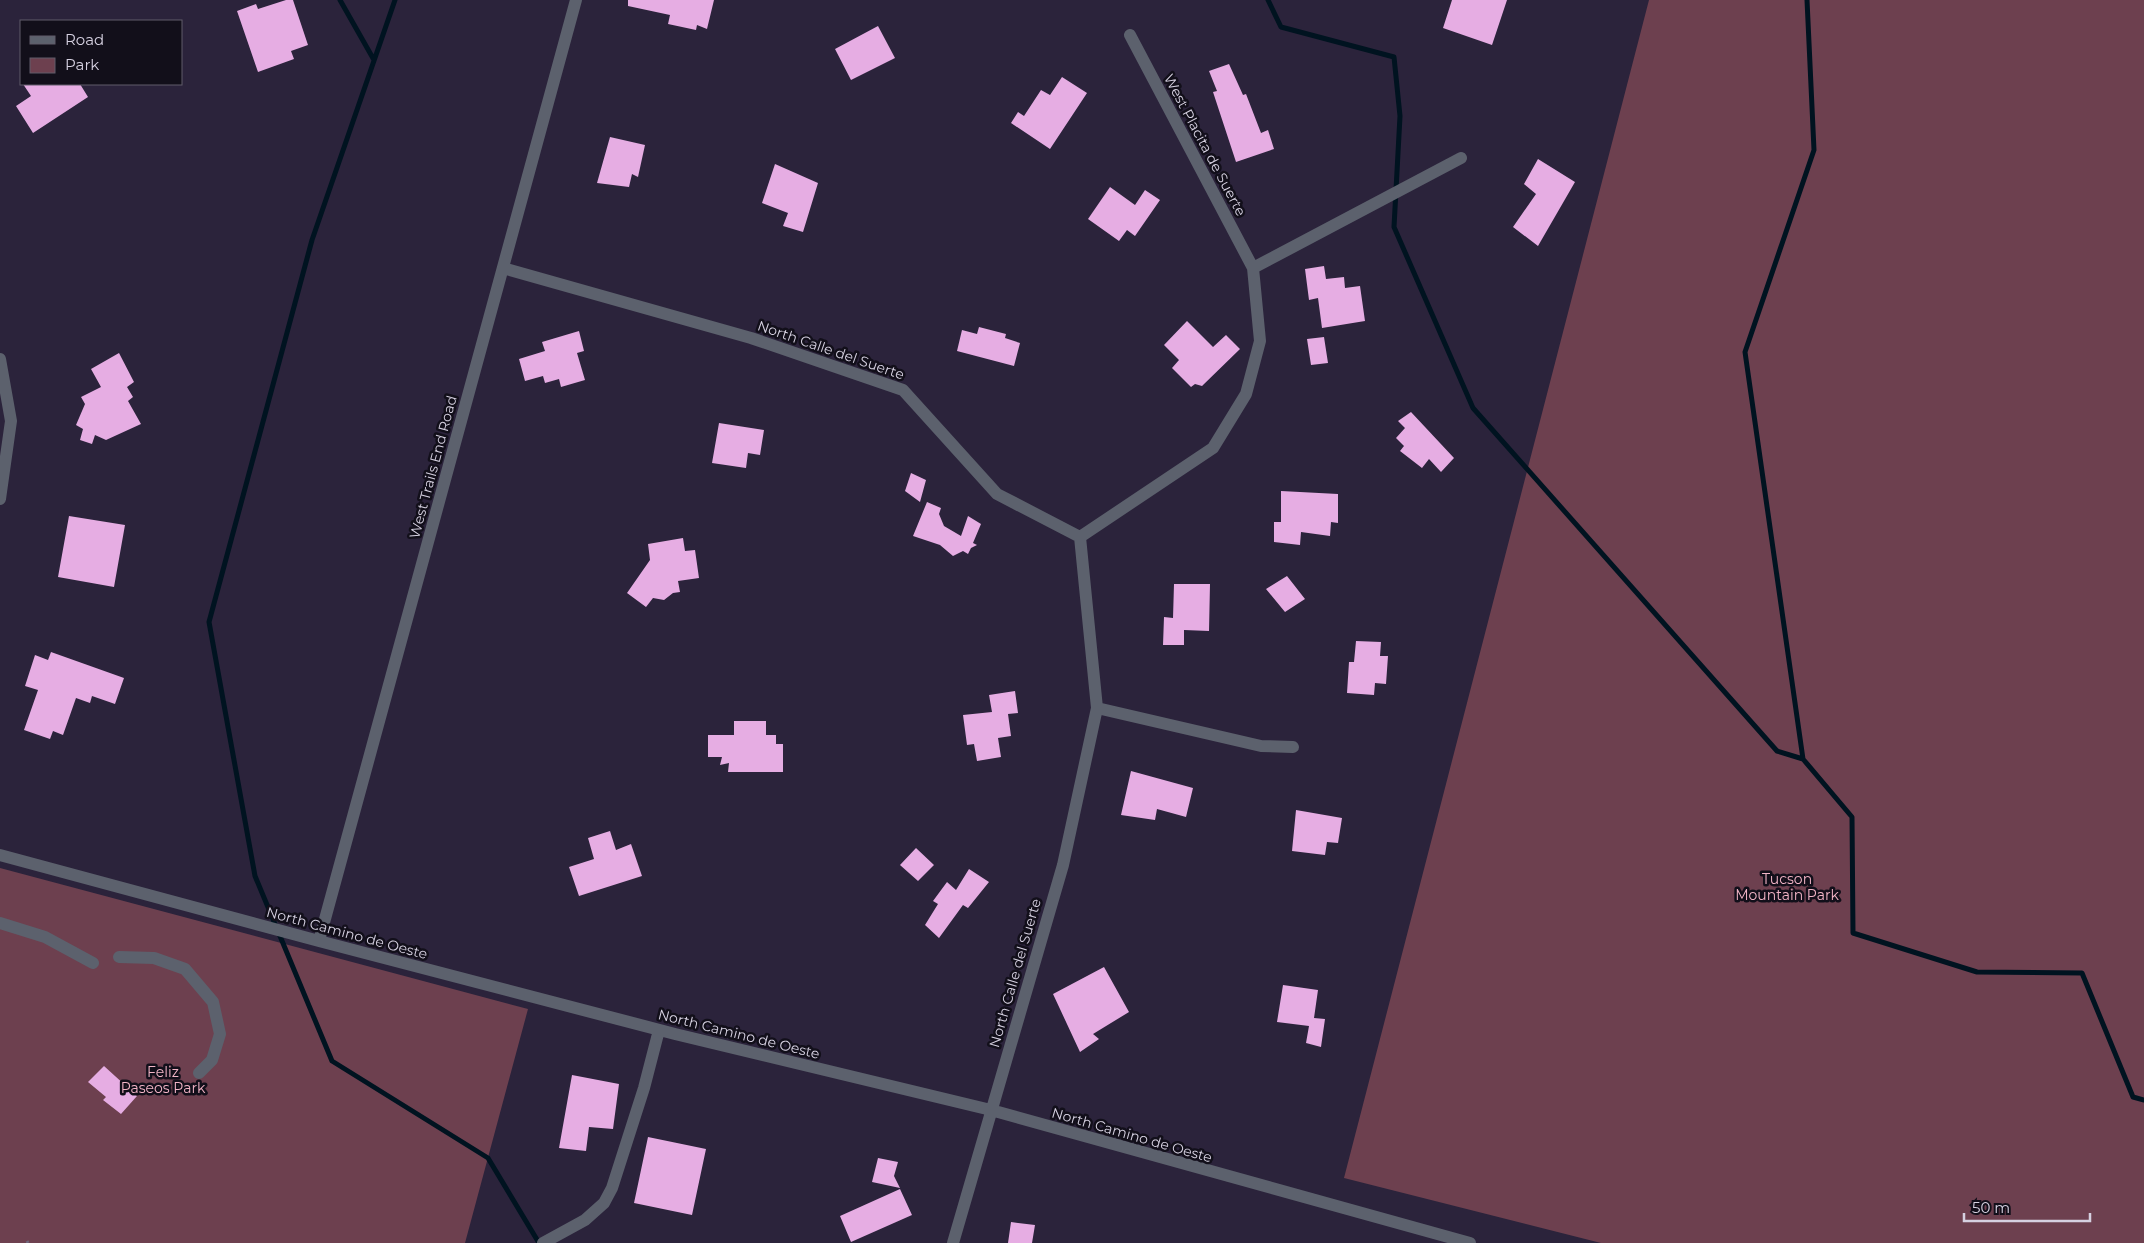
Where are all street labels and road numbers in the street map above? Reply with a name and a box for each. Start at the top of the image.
street label: West Placita de Suerte [1160,71,1250,219]
street label: North Calle del Suerte [755,316,907,384]
street label: West Trails End Road [405,394,461,540]
street label: North Calle del Suerte [985,896,1045,1050]
street label: North Camino de Oeste [265,903,429,963]
street label: North Camino de Oeste [656,1005,822,1063]
street label: North Camino de Oeste [1050,1103,1214,1167]

